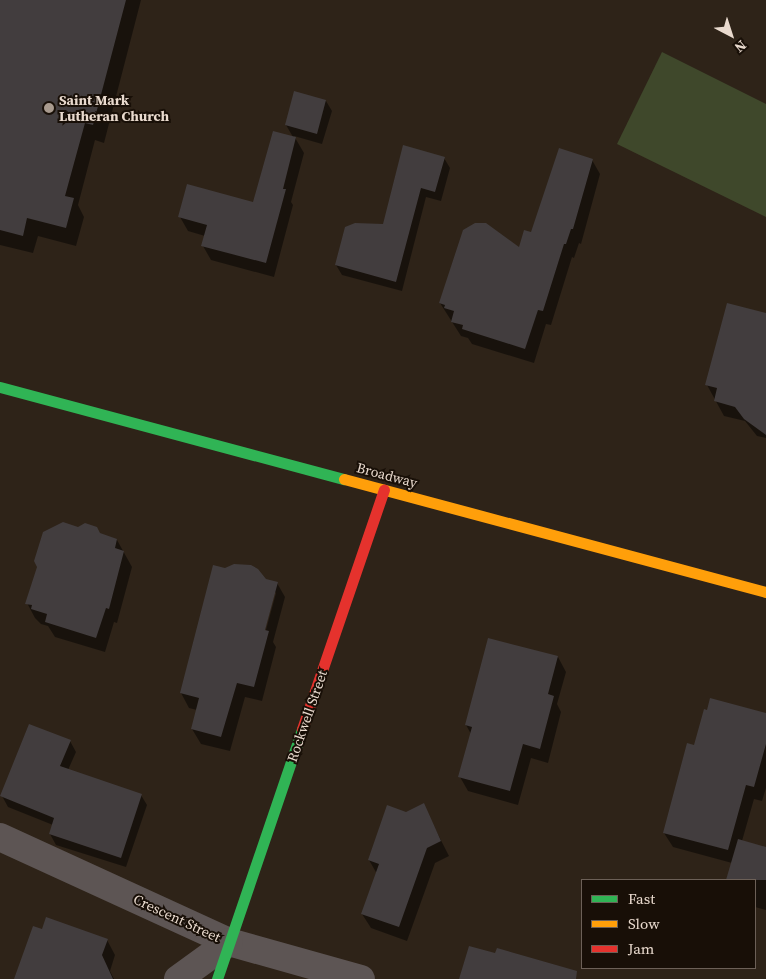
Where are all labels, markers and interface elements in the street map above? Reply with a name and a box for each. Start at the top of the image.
north arrow [706,10,756,60]
text: N [730,36,751,57]
place label: Saint Mark Lutheran Church [59,92,169,124]
marker: Saint Mark Lutheran Church [43,102,55,114]
street label: Broadway [355,459,419,491]
street label: Rockwell Street [283,668,331,764]
legend [581,879,756,969]
text: Fast [628,888,655,909]
street label: Crescent Street [131,890,223,946]
text: Slow [628,913,660,934]
text: Jam [628,938,654,959]

